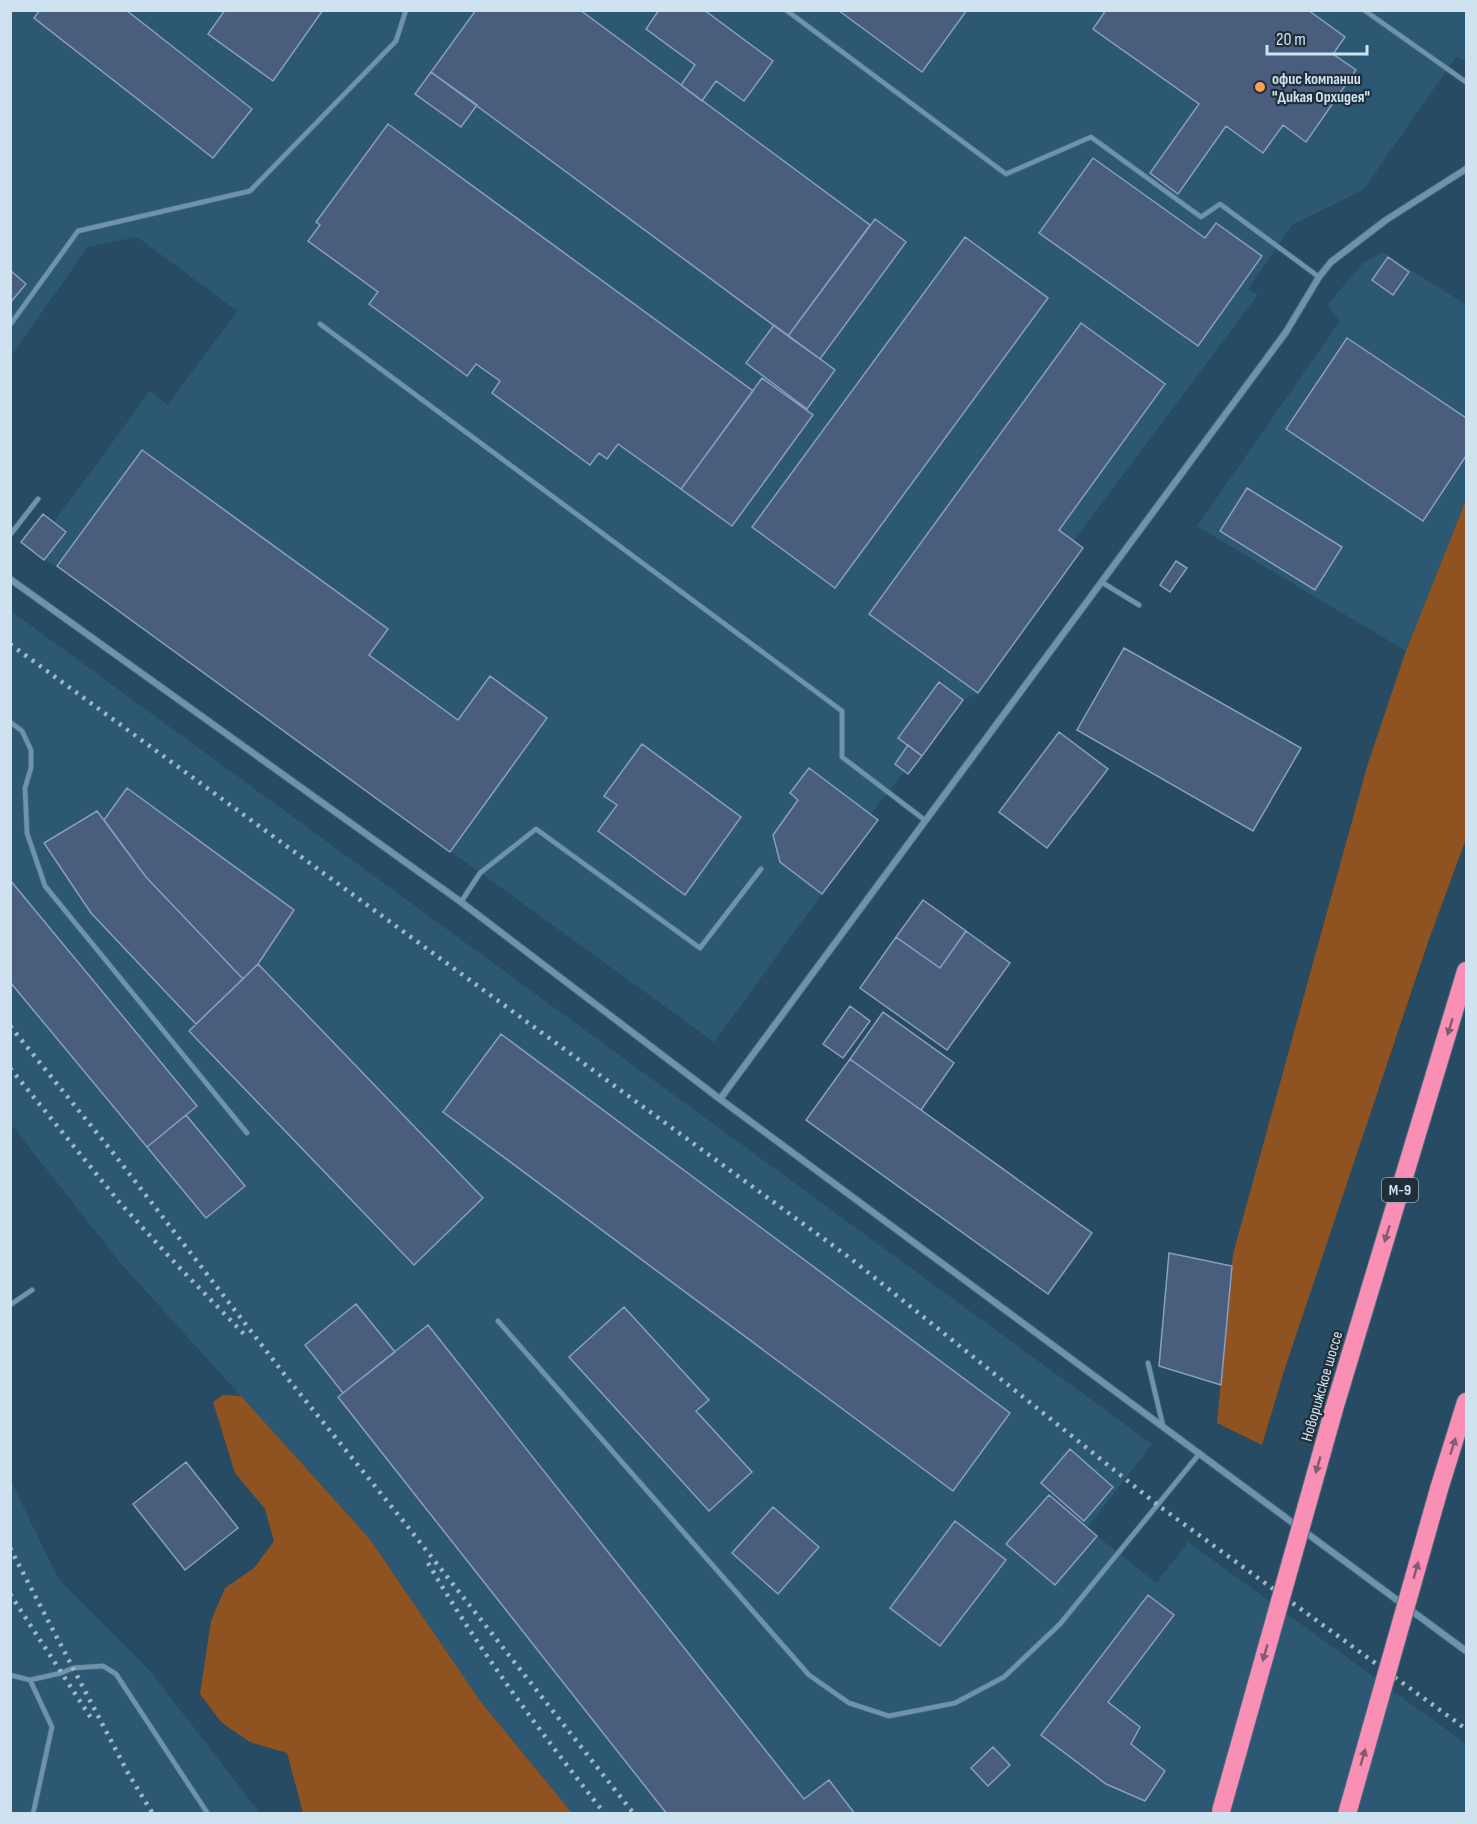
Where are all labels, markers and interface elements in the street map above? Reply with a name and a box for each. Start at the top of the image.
scale bar [1267,18,1368,56]
text: 20 m [1276,29,1306,50]
place label: офис компании "Дикая Орхидея" [1272,70,1370,107]
marker: офис компании "Дикая Орхидея" [1253,80,1267,94]
one-way arrow [1445,1019,1454,1037]
road number: М-9 [1382,1178,1418,1202]
one-way arrow [1382,1225,1391,1243]
street label: Новорижское шоссе [1298,1329,1347,1444]
one-way arrow [1449,1437,1458,1455]
one-way arrow [1313,1456,1323,1474]
one-way arrow [1412,1561,1422,1579]
one-way arrow [1260,1644,1270,1662]
one-way arrow [1359,1748,1368,1766]

